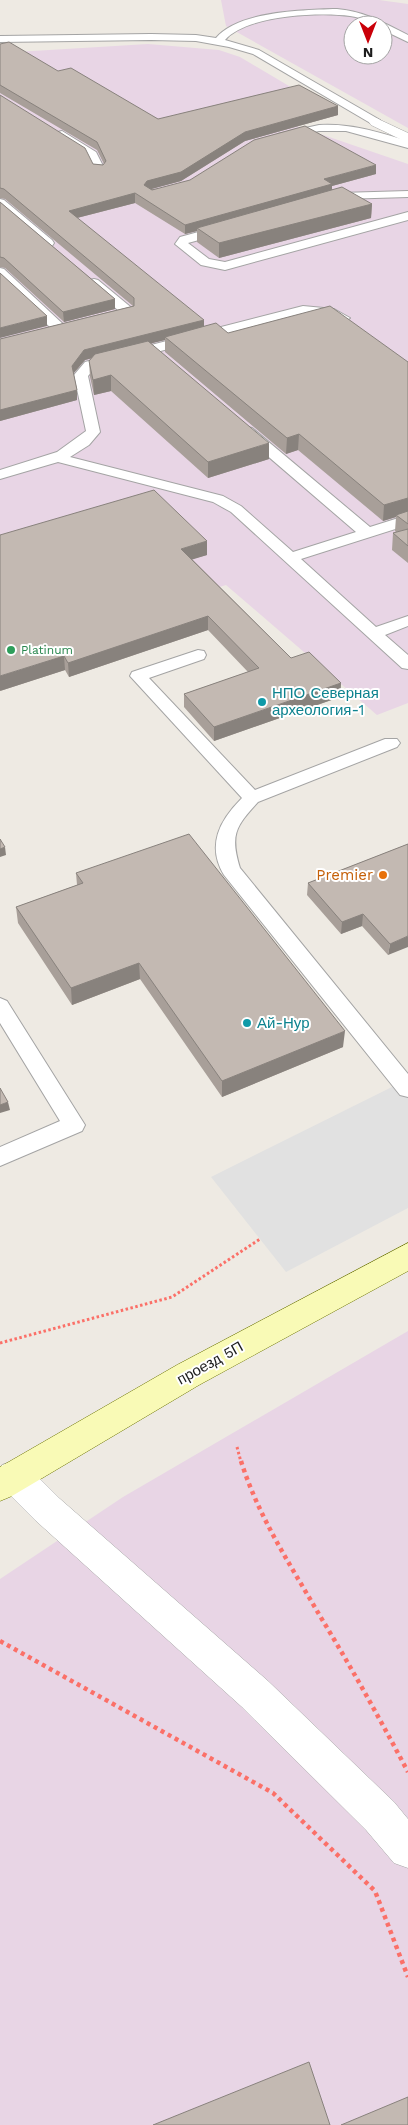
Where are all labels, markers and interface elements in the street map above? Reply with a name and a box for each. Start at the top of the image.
north arrow [343,15,393,65]
text: N [363,45,373,61]
place label: Platinum [21,643,73,657]
marker: Platinum [5,644,17,656]
place label: НПО Северная археология-1 [272,684,379,719]
marker: НПО Северная археология-1 [256,696,268,708]
place label: Premier [316,866,373,884]
marker: Premier [377,869,389,881]
place label: Ай-Нур [257,1014,310,1032]
marker: Ай-Нур [241,1017,253,1029]
street label: проезд 5П [174,1337,246,1389]

